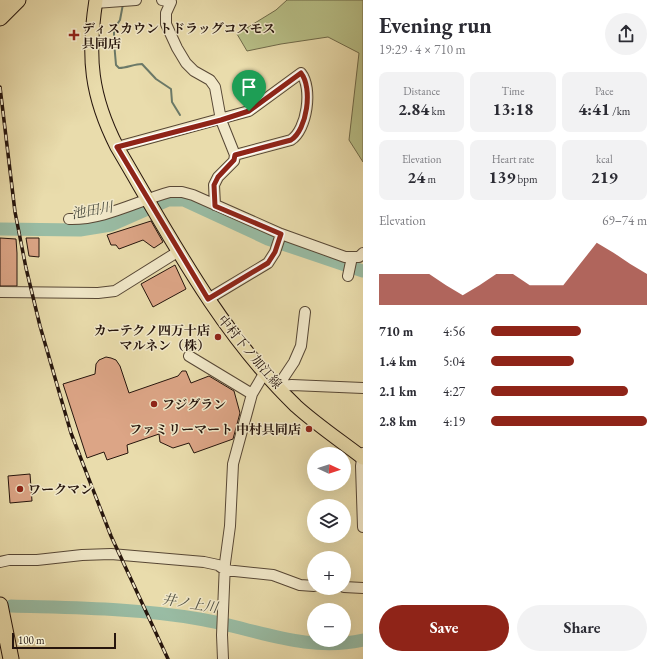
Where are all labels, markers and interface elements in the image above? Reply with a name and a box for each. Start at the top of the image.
text: Evening run [379,11,492,40]
button: share [605,13,647,55]
place label: ディスカウントドラッグコスモス 具同店 [82,20,275,52]
marker: ディスカウントドラッグコスモス 具同店 [69,30,79,40]
text: 19:29 · 4 × 710 m [379,41,466,58]
pin [232,70,266,111]
icon: arrive [238,76,260,98]
text: Distance [403,84,440,98]
text: Time [502,84,524,98]
text: Pace [595,84,614,98]
text: 2.84 [398,98,429,120]
text: 13:18 [493,98,533,120]
text: 4:41 [578,98,610,120]
text: km [429,104,445,118]
text: /km [610,104,630,118]
text: Elevation [402,152,441,166]
text: Heart rate [492,152,534,166]
text: kcal [596,152,613,166]
text: 24 [407,166,425,188]
text: 139 [488,166,515,188]
text: 219 [591,166,618,188]
text: m [425,172,436,186]
text: bpm [515,172,538,186]
water label: 池田川 [70,197,116,223]
text: Elevation [379,212,426,229]
text: 69–74 m [602,212,647,229]
street label: 中村下ノ加江線 [214,312,286,392]
place label: カーテクノ四万十店 マルネン（株） [94,322,210,354]
text: 710 m [379,323,413,340]
text: 4:56 [443,323,465,340]
marker: カーテクノ四万十店 マルネン（株） [213,332,223,342]
text: 1.4 km [379,353,417,370]
text: 5:04 [443,353,465,370]
text: 2.1 km [379,383,417,400]
text: 4:27 [443,383,465,400]
place label: フジグラン [162,396,226,413]
marker: フジグラン [149,399,159,409]
text: 2.8 km [379,413,417,430]
text: 4:19 [443,413,465,430]
place label: ファミリーマート 中村具同店 [129,421,301,438]
marker: ファミリーマート 中村具同店 [304,424,314,434]
north arrow [307,447,351,491]
map controls [307,447,351,647]
place label: ワークマン [28,481,93,498]
marker: ワークマン [15,484,25,494]
button: layers [307,499,351,543]
button: + [307,551,351,595]
water label: 井ノ上川 [161,590,221,617]
button: − [307,603,351,647]
button: Save [379,605,509,651]
button: Share [517,605,647,651]
scale bar [12,631,116,650]
text: 100 m [18,633,45,647]

